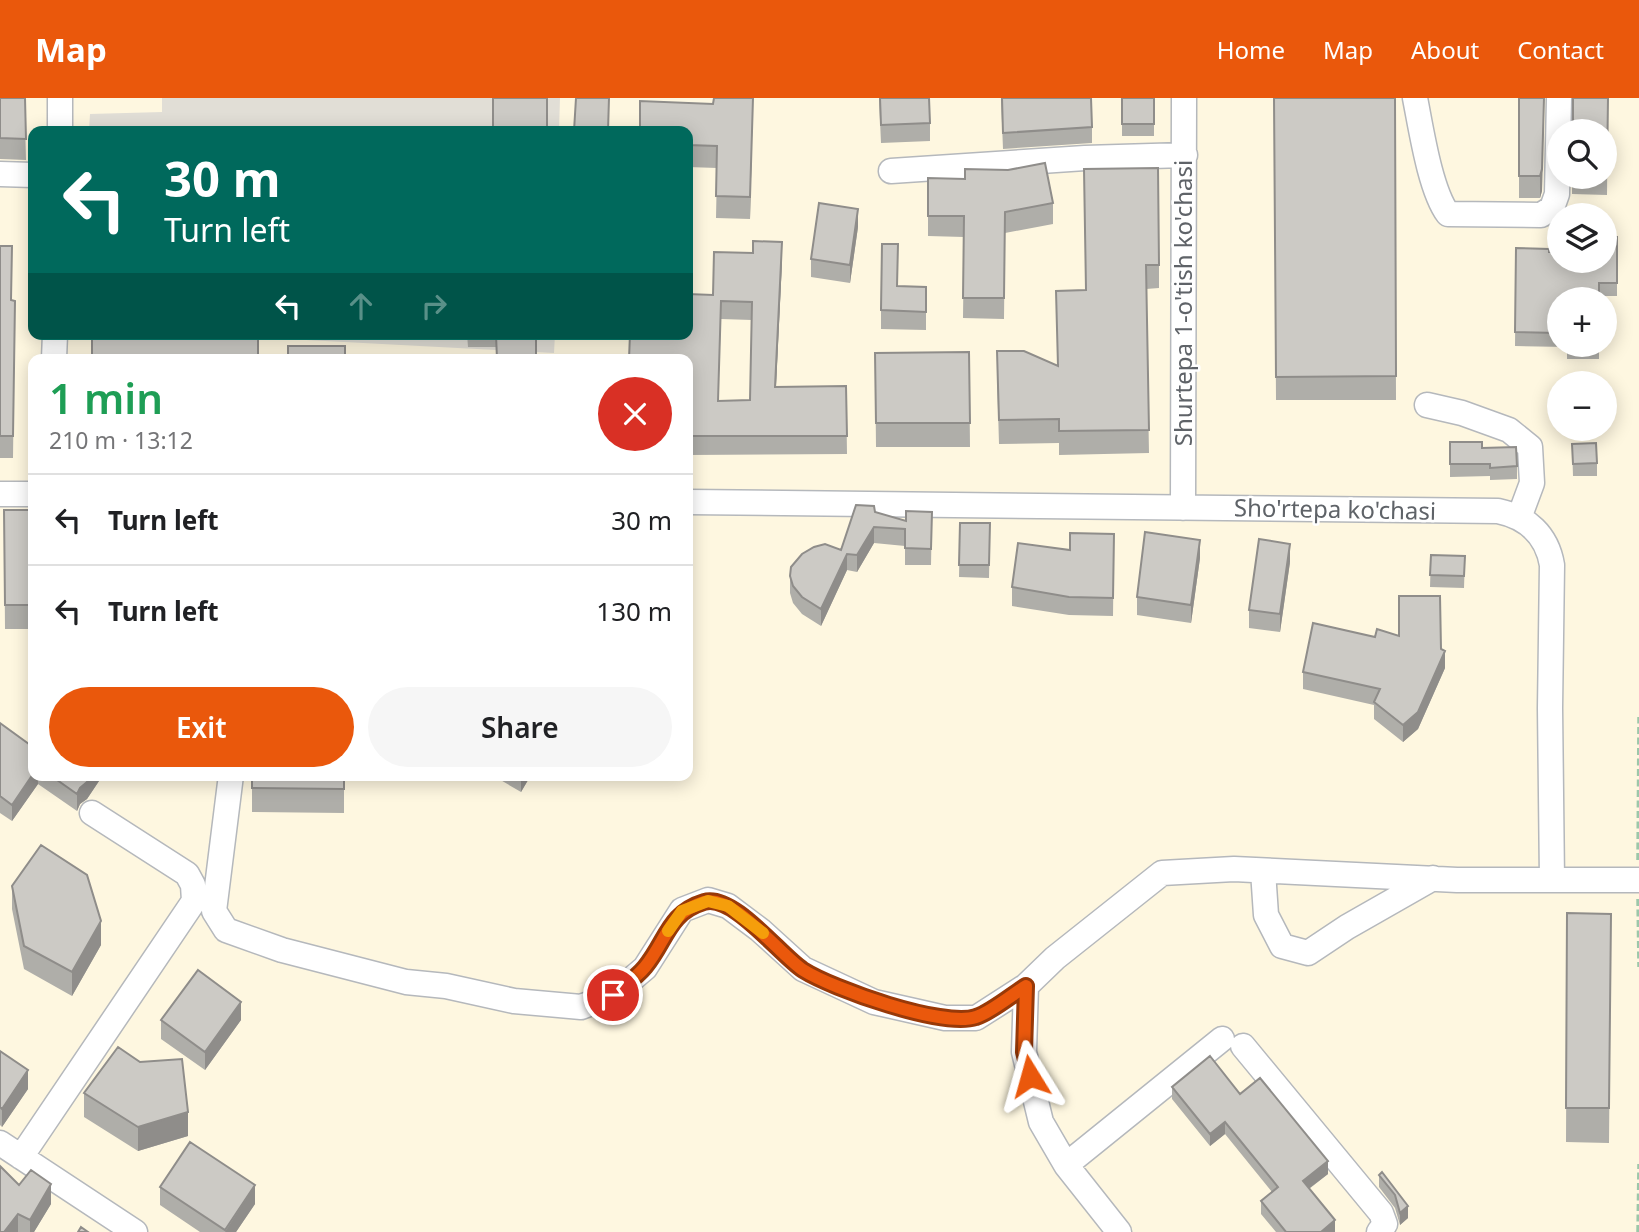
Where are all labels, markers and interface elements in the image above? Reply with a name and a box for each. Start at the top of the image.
text: Map [35,27,107,72]
text: Home [1217,33,1285,66]
text: Map [1323,33,1373,66]
text: About [1411,33,1479,66]
text: Contact [1517,33,1604,66]
map controls [1547,119,1617,441]
button: search [1547,119,1617,189]
text: 30 m [164,145,281,211]
icon: left [49,154,140,245]
street label: Shurtepa 1-o'tish ko'chasi [1166,160,1199,446]
button: layers [1547,203,1617,273]
text: Turn left [164,208,290,251]
icon: left [269,287,307,325]
icon: ahead [342,287,380,325]
icon: right [415,287,453,325]
button: + [1547,287,1617,357]
text: 1 min [49,369,163,426]
button: − [1547,371,1617,441]
button: close [598,377,672,451]
text: 210 m · 13:12 [49,424,193,456]
street label: Sho'rtepa ko'chasi [1234,490,1436,527]
icon: left [49,501,87,539]
text: Turn left [108,502,219,538]
text: 30 m [611,502,672,538]
icon: left [49,592,87,630]
text: Turn left [108,593,219,629]
text: 130 m [596,593,672,629]
button: Exit [49,687,354,767]
button: Share [368,687,672,767]
pin [583,965,643,1025]
icon: arrive [594,976,632,1014]
position arrow [993,1039,1067,1113]

